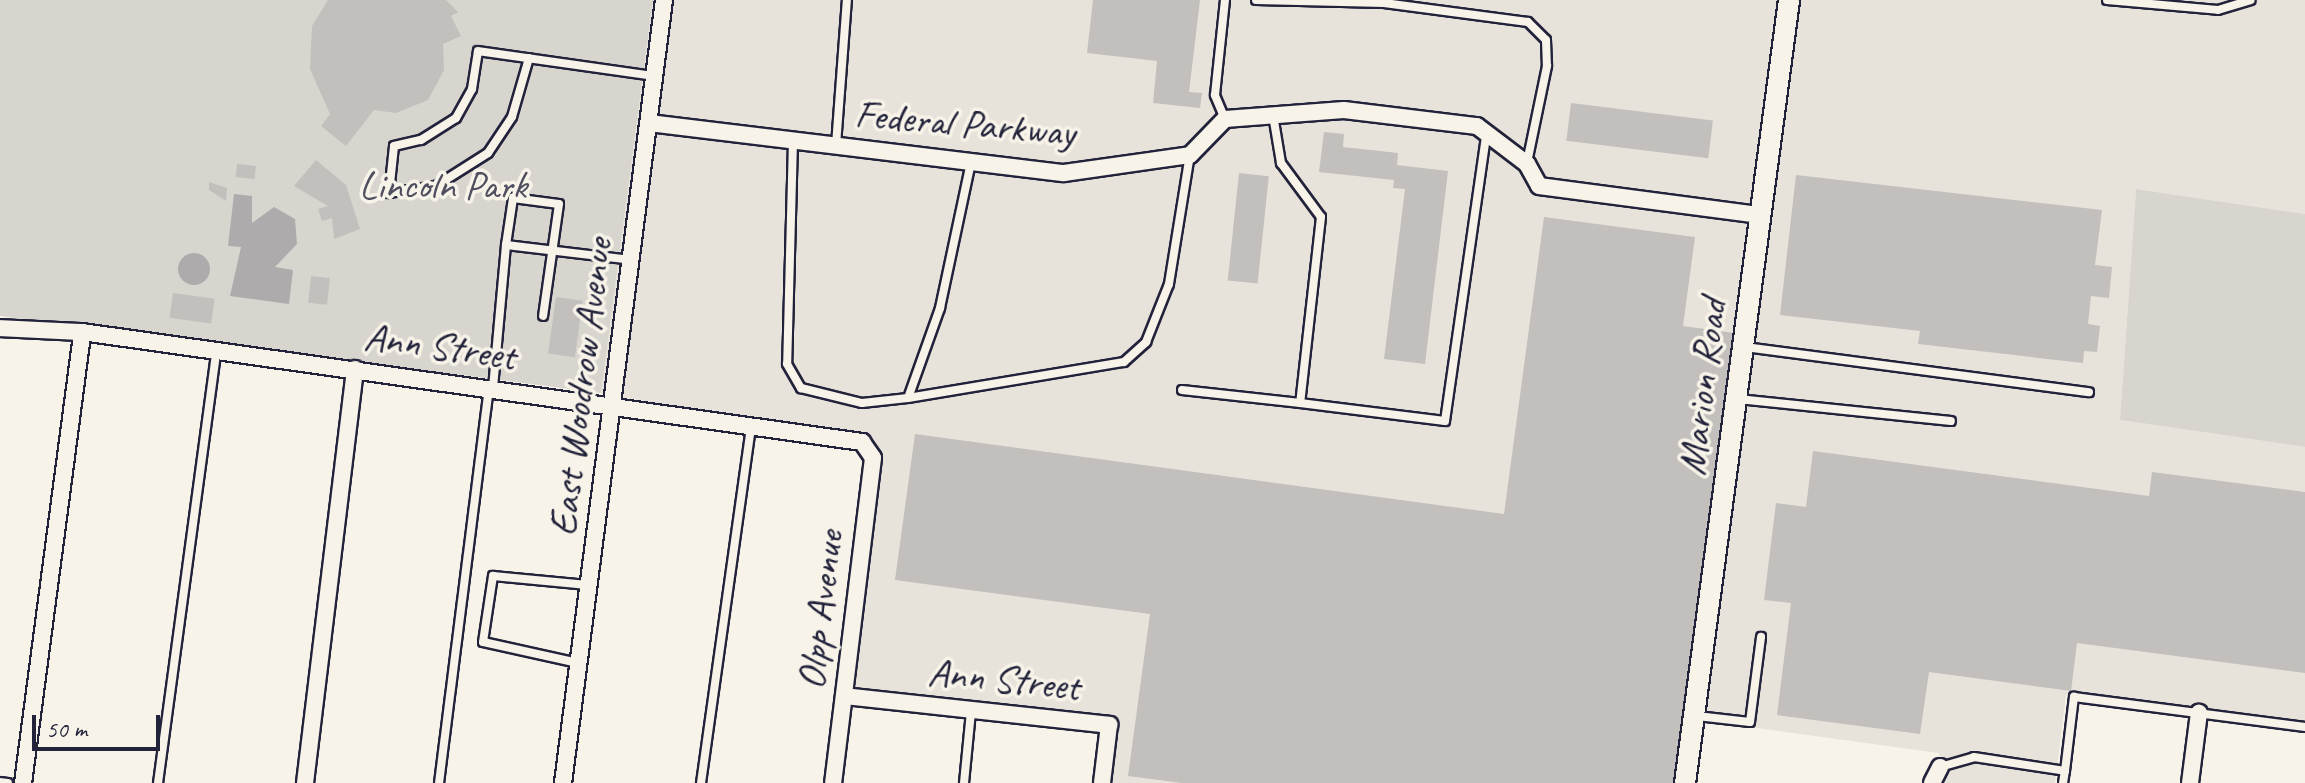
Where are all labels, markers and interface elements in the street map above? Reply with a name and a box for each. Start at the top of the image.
street label: Federal Parkway [853,89,1077,157]
park label: Lincoln Park [359,161,527,209]
street label: East Woodrow Avenue [538,236,622,538]
street label: Marion Road [1667,296,1737,478]
street label: Ann Street [361,312,519,380]
street label: Olpp Avenue [786,528,854,692]
street label: Ann Street [926,647,1082,711]
scale bar [36,699,164,749]
text: 50 m [46,714,87,744]

